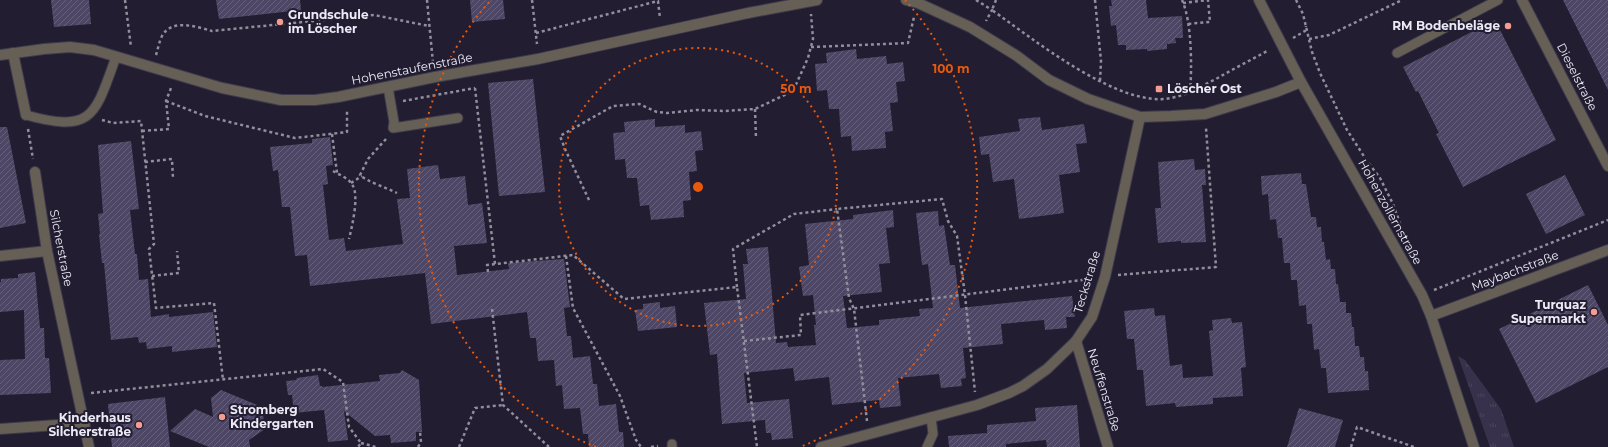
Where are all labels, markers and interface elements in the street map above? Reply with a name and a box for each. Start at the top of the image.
place label: Grundschule im Löscher [288,7,369,36]
marker: Grundschule im Löscher [275,17,285,27]
place label: RM Bodenbeläge [1392,18,1500,33]
marker: RM Bodenbeläge [1503,21,1513,31]
street label: Dieselstraße [1554,40,1601,113]
street label: Hohenstaufenstraße [350,49,474,88]
text: 100 m [933,61,969,76]
text: 50 m [780,81,812,96]
place label: Löscher Ost [1167,81,1242,96]
marker: Löscher Ost [1154,84,1164,94]
street label: Hohenzollernstraße [1355,156,1426,267]
centre of rings [691,180,705,194]
street label: Silcherstraße [47,208,76,288]
street label: Maybachstraße [1469,247,1561,294]
street label: Teckstraße [1070,249,1103,315]
place label: Turquaz Supermarkt [1511,297,1587,326]
marker: Turquaz Supermarkt [1589,307,1599,317]
street label: Neuffenstraße [1085,347,1124,433]
place label: Stromberg Kindergarten [230,402,314,431]
place label: Kinderhaus Silcherstraße [48,410,132,439]
marker: Stromberg Kindergarten [217,412,227,422]
marker: Kinderhaus Silcherstraße [134,420,144,430]

